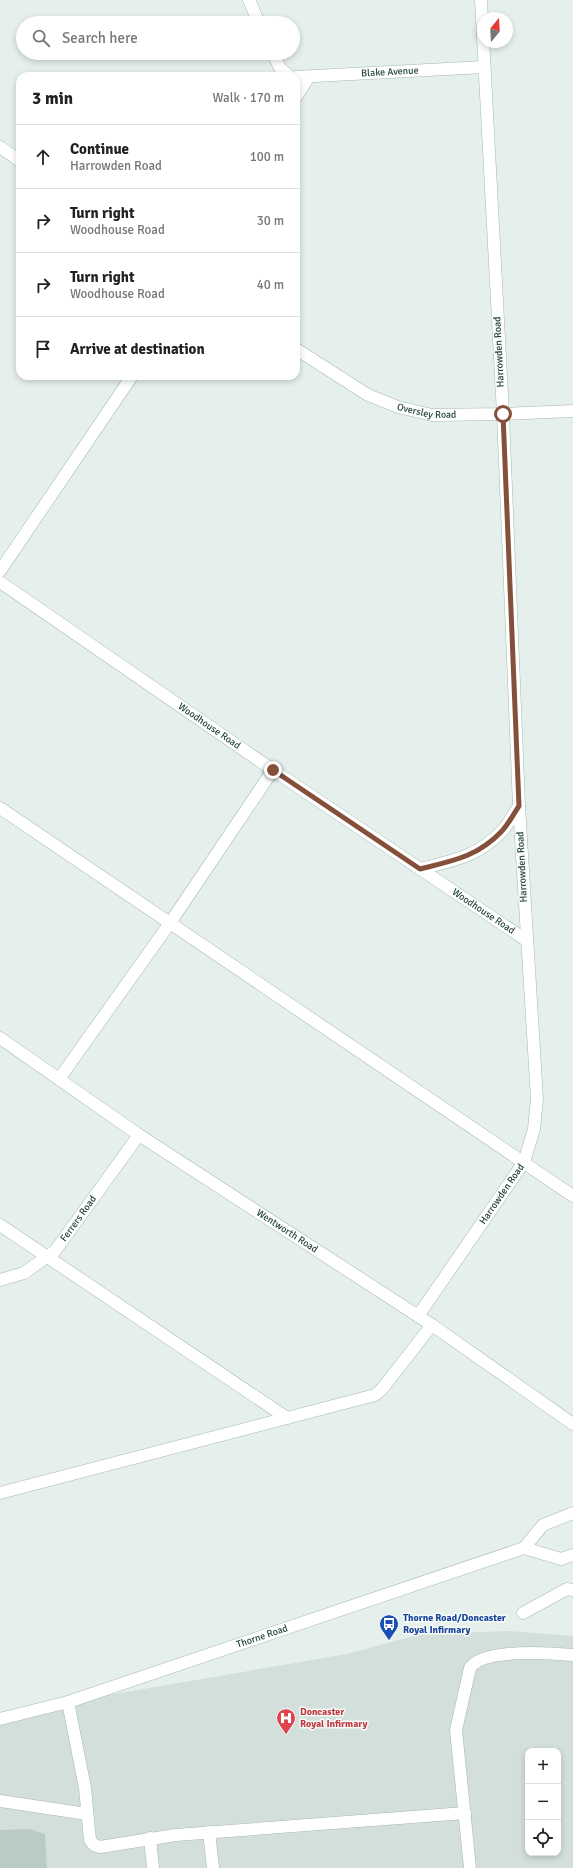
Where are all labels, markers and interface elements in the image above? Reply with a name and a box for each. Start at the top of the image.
north arrow [477,12,513,48]
search box [16,16,300,60]
icon: search [30,27,52,49]
text: Search here [62,29,138,47]
street label: Blake Avenue [361,64,419,80]
text: 3 min [32,88,73,109]
text: Walk · 170 m [213,90,284,106]
text: Continue [70,140,129,158]
icon: ahead [32,146,54,168]
text: 100 m [250,149,284,165]
text: Harrowden Road [70,158,162,174]
text: Turn right [70,204,135,222]
icon: right [32,210,54,232]
text: 30 m [257,213,284,229]
text: Woodhouse Road [70,222,165,238]
text: Turn right [70,268,135,286]
icon: right [32,274,54,296]
text: 40 m [257,277,284,293]
text: Woodhouse Road [70,286,165,302]
street label: Harrowden Road [491,316,507,388]
icon: arrive [32,338,54,360]
text: Arrive at destination [70,340,205,358]
street label: Oversley Road [396,401,456,421]
route start [494,405,512,423]
street label: Woodhouse Road [176,700,243,752]
route end [264,761,282,779]
street label: Harrowden Road [514,831,530,903]
street label: Woodhouse Road [450,886,517,937]
street label: Harrowden Road [477,1162,527,1227]
street label: Ferrers Road [58,1193,99,1244]
street label: Wentworth Road [254,1207,320,1255]
place label: Thorne Road/Doncaster Royal Infirmary [403,1612,506,1636]
bus stop icon: Thorne Road/Doncaster Royal Infirmary [378,1613,400,1641]
street label: Thorne Road [235,1622,289,1651]
place label: Doncaster Royal Infirmary [300,1706,368,1730]
hospital icon: Doncaster Royal Infirmary [275,1707,297,1735]
map controls [525,1748,561,1856]
button: + [525,1748,561,1784]
button: − [525,1784,561,1820]
button: locate [525,1820,561,1856]

